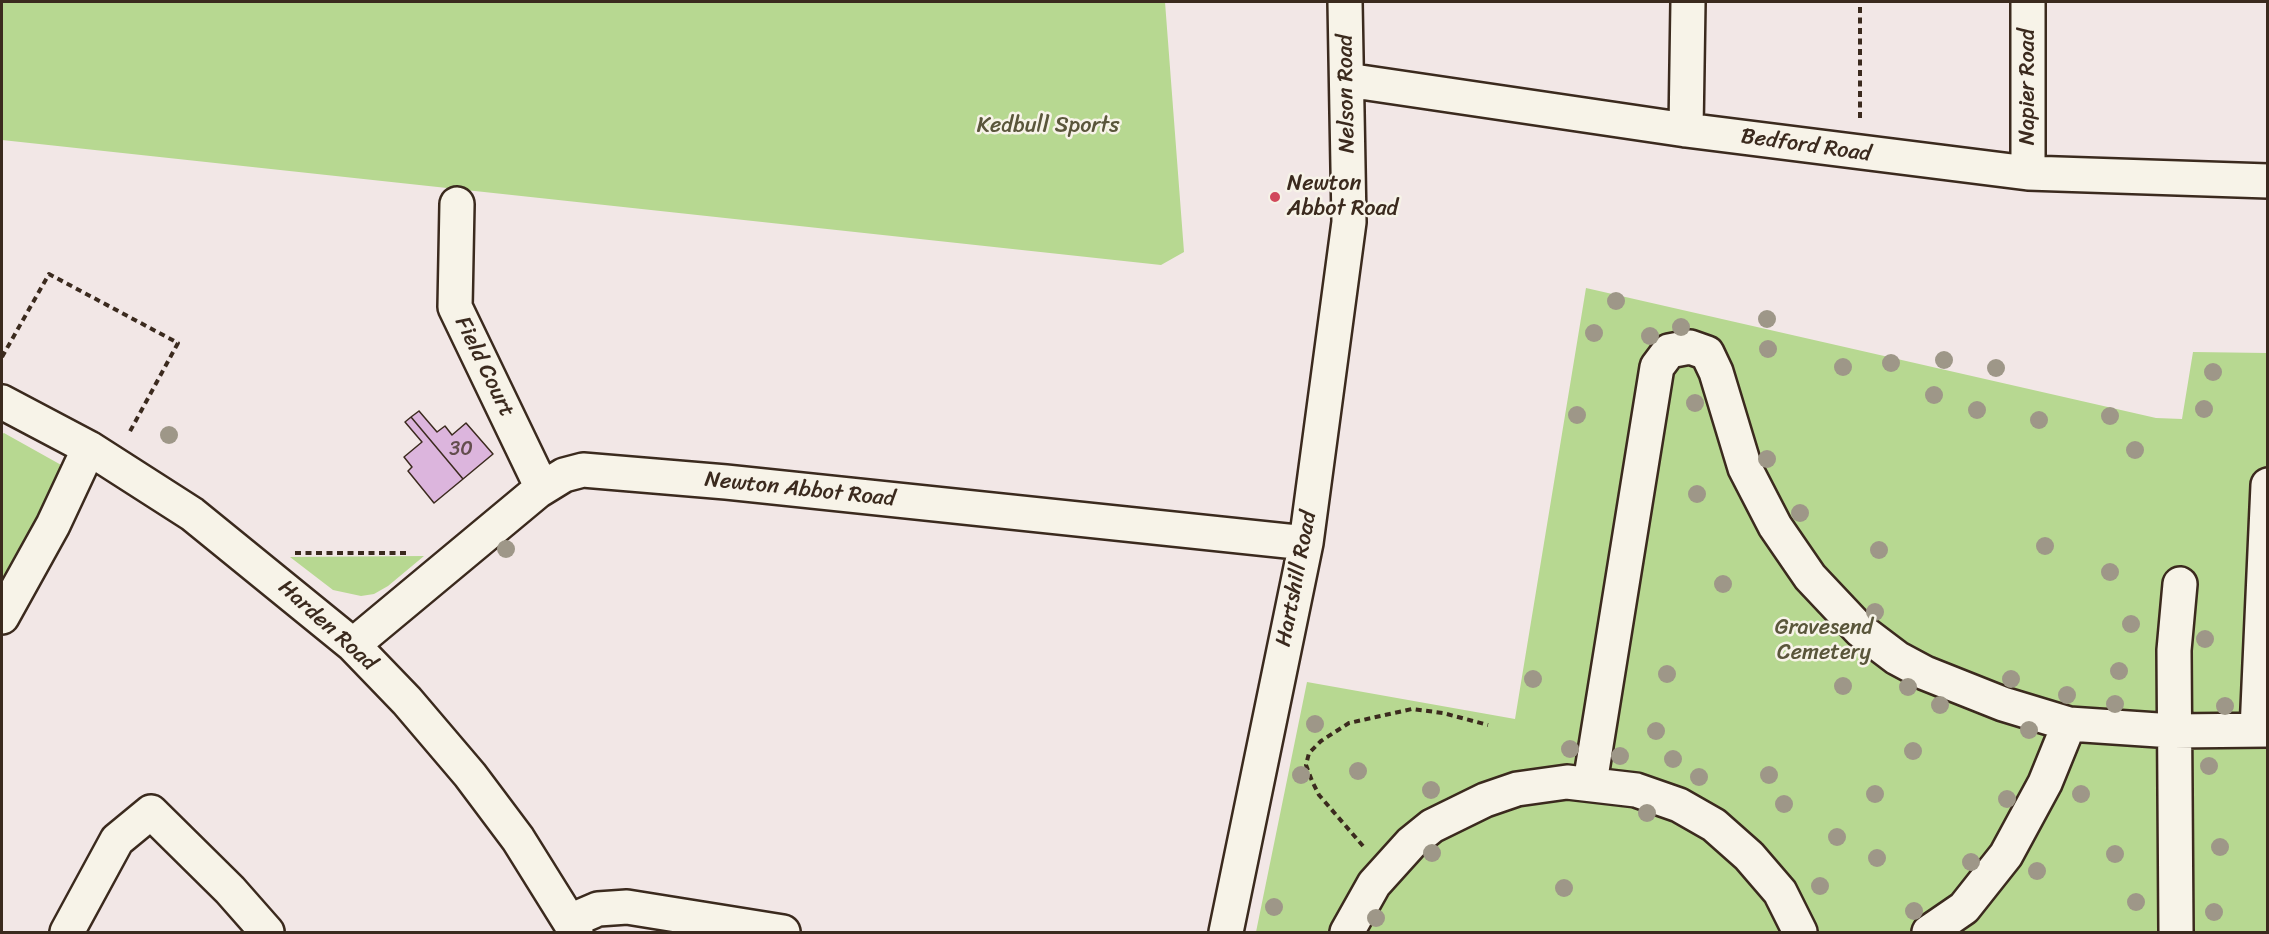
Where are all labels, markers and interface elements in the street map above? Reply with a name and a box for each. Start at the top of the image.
street label: Napier Road [2015,29,2041,145]
street label: Nelson Road [1333,34,1361,154]
park label: Kedbull Sports [977,113,1119,139]
street label: Bedford Road [1739,124,1873,168]
place label: Newton Abbot Road [1287,171,1398,222]
marker: Newton Abbot Road [1268,190,1282,204]
street label: Field Court [448,313,520,421]
house number: 30 [449,438,473,462]
street label: Newton Abbot Road [703,467,897,513]
street label: Hartshill Road [1271,509,1323,649]
street label: Harden Road [272,575,382,677]
park label: Gravesend Cemetery [1775,615,1873,666]

